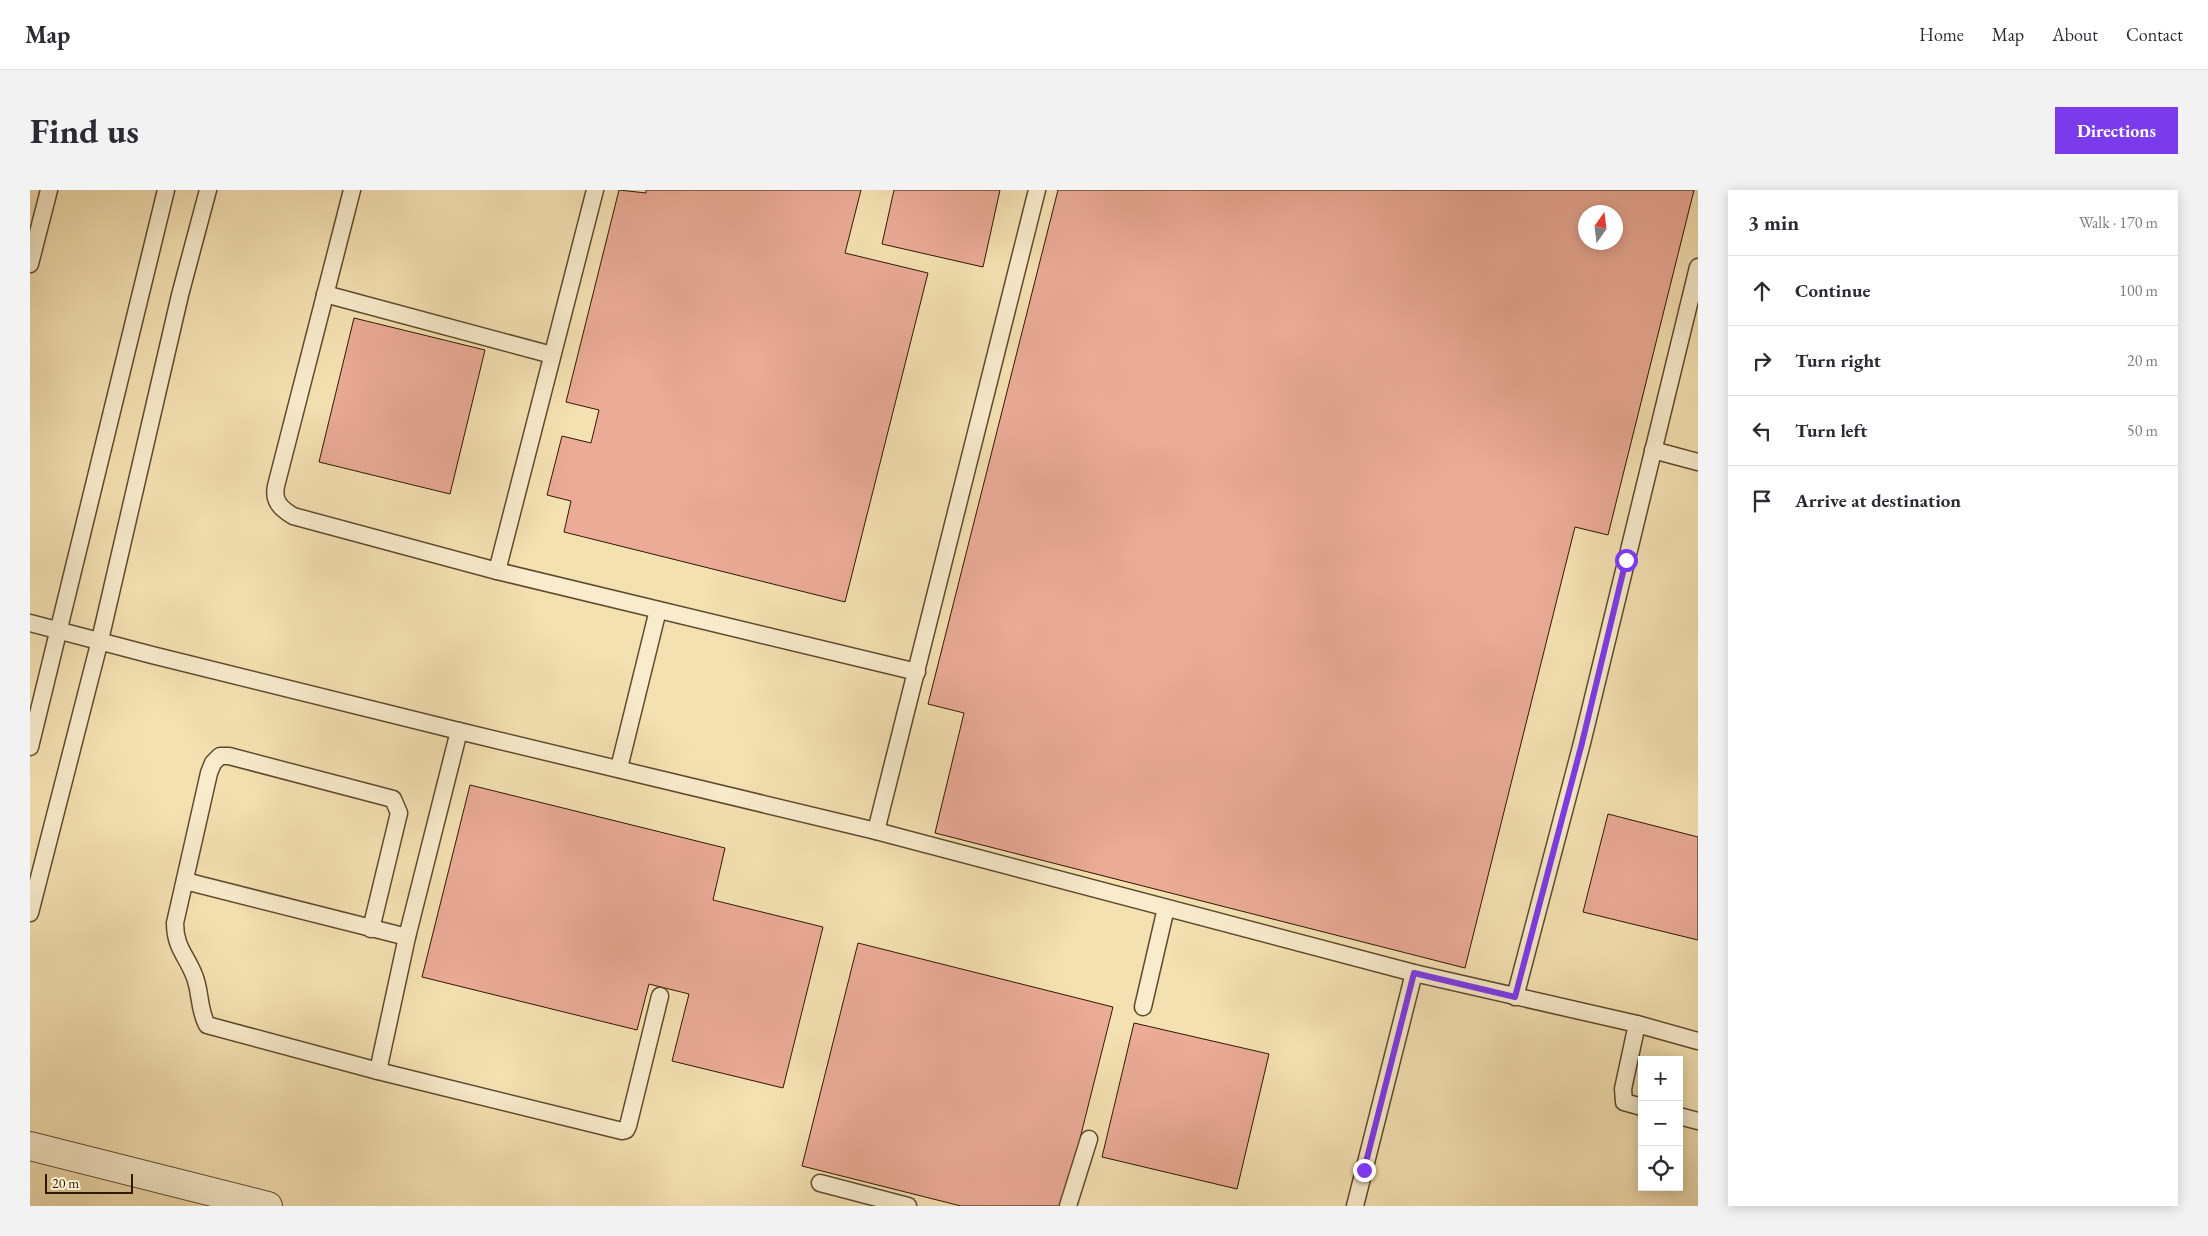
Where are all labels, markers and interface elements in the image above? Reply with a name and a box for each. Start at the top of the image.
text: Map [25,19,70,50]
text: Home [1919,23,1964,46]
text: Map [1992,23,2024,46]
text: About [2052,23,2098,46]
text: Contact [2126,23,2183,46]
button: Directions [2055,107,2178,154]
text: Find us [30,108,139,153]
north arrow [1578,205,1623,250]
text: 3 min [1748,209,1799,236]
text: Walk · 170 m [2079,212,2158,233]
icon: ahead [1748,277,1776,305]
text: Continue [1795,278,1870,303]
text: 100 m [2119,280,2158,301]
icon: right [1748,347,1776,375]
text: Turn right [1795,348,1881,373]
text: 20 m [2127,350,2158,371]
icon: left [1748,417,1776,445]
text: Turn left [1795,418,1867,443]
text: 50 m [2127,420,2158,441]
icon: arrive [1748,487,1776,515]
text: Arrive at destination [1795,488,1961,513]
route start [1615,549,1638,572]
map controls [1638,1056,1683,1191]
button: + [1638,1056,1683,1101]
button: − [1638,1101,1683,1146]
button: locate [1638,1146,1683,1191]
route end [1353,1159,1376,1182]
scale bar [45,1171,132,1194]
text: 20 m [52,1174,79,1192]

